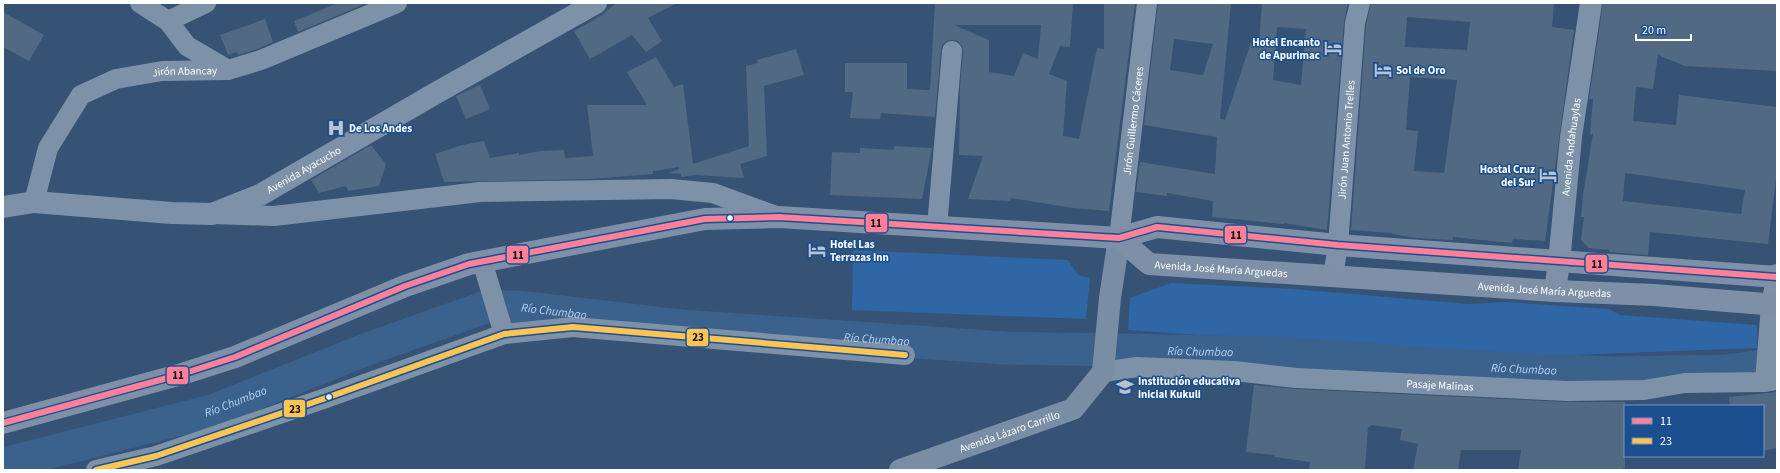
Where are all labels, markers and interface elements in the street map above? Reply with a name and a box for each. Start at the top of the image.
scale bar [1636,16,1691,42]
text: 20 m [1642,22,1666,39]
place label: Hotel Encanto de Apurimac [1252,35,1320,63]
hotel icon: Hotel Encanto de Apurimac [1323,38,1343,58]
hotel icon: Sol de Oro [1373,60,1393,80]
street label: Jirón Abancay [151,63,217,81]
place label: Sol de Oro [1396,63,1446,78]
street label: Jirón Guillermo Cáceres [1120,65,1147,176]
street label: Jirón Juan Antonio Trelles [1335,79,1359,200]
street label: Avenida Andahuaylas [1558,97,1585,197]
hospital icon: De Los Andes [326,118,346,138]
place label: De Los Andes [349,121,412,136]
street label: Avenida Ayacucho [264,143,344,198]
place label: Hostal Cruz del Sur [1480,162,1536,190]
hotel icon: Hostal Cruz del Sur [1538,165,1558,185]
unlabelled marker [725,213,735,223]
line badge: 11 [865,213,888,233]
text: 11 [870,216,882,231]
line badge: 11 [1224,225,1247,244]
text: 11 [1230,228,1242,243]
place label: Hotel Las Terrazas Inn [830,237,889,265]
hotel icon: Hotel Las Terrazas Inn [807,240,827,260]
line badge: 11 [506,245,529,264]
text: 11 [512,248,524,263]
line badge: 11 [1585,254,1608,273]
street label: Avenida José María Arguedas [1154,257,1289,281]
text: 11 [1591,257,1603,272]
street label: Avenida José María Arguedas [1477,279,1612,301]
water label: Río Chumbao [520,299,588,324]
line badge: 23 [686,328,709,347]
water label: Río Chumbao [843,329,910,351]
text: 23 [692,330,704,345]
water label: Río Chumbao [1167,343,1233,361]
water label: Río Chumbao [1491,360,1557,380]
line badge: 11 [166,366,189,385]
text: 11 [172,368,184,383]
place label: Institución educativa inicial Kukuli [1138,374,1240,402]
street label: Pasaje Malinas [1406,376,1474,395]
school or university icon: Institución educativa inicial Kukuli [1115,377,1135,397]
water label: Río Chumbao [203,382,270,422]
unlabelled marker [324,392,334,402]
line badge: 23 [283,399,306,418]
text: 23 [289,402,301,417]
legend [1624,405,1764,457]
street label: Avenida Lázaro Carrillo [957,407,1062,457]
text: 11 [1660,413,1672,430]
text: 23 [1660,433,1672,450]

